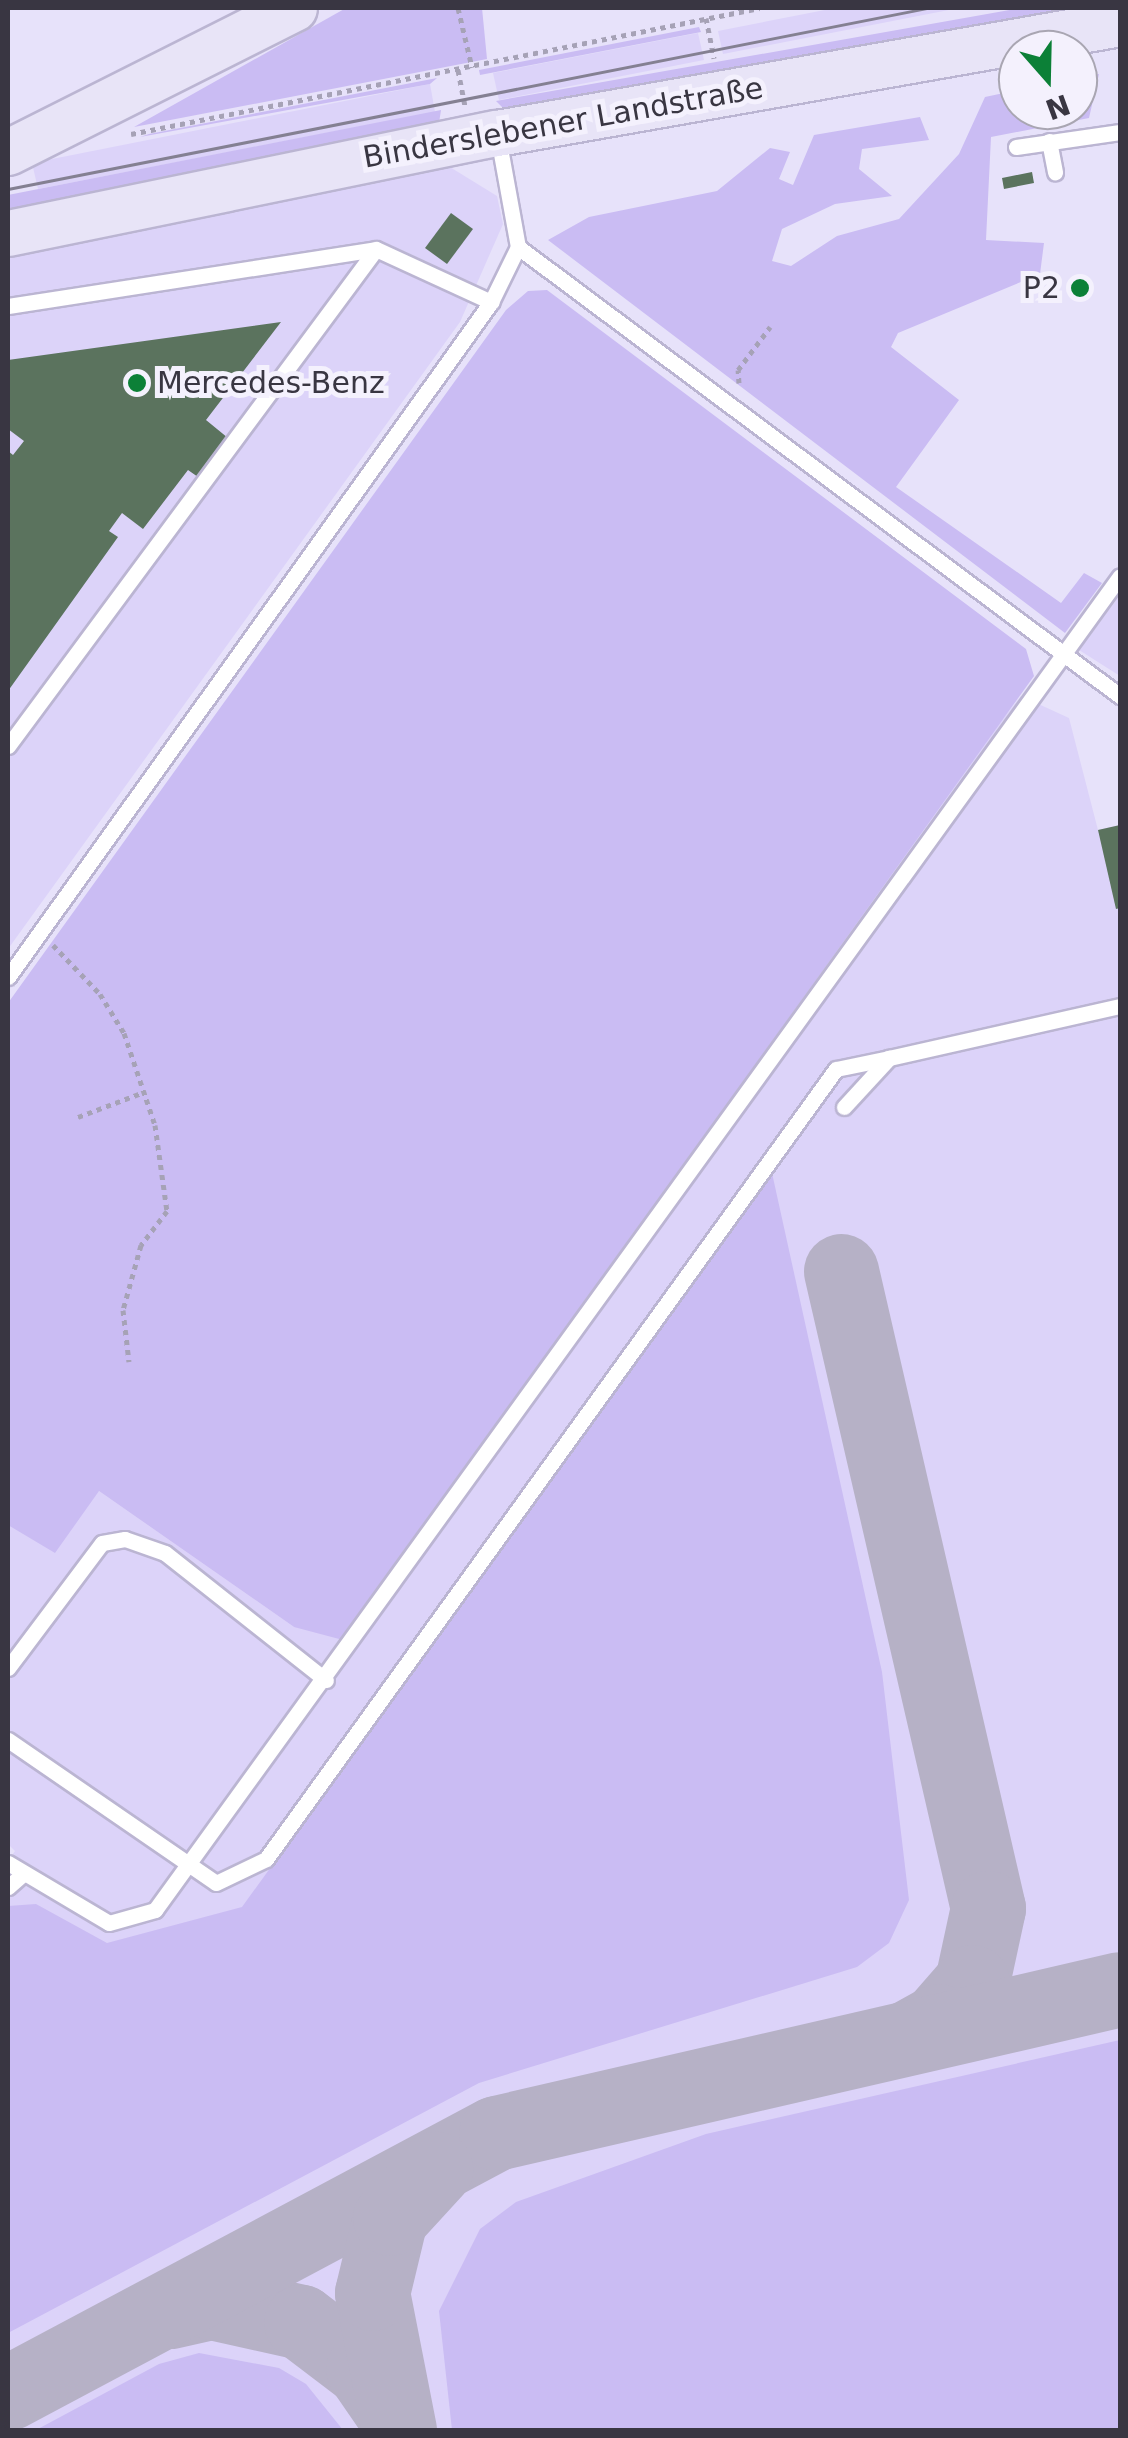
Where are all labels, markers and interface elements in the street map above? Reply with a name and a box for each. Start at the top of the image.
north arrow [998,30,1098,130]
street label: Binderslebener Landstraße [360,70,766,176]
text: N [1041,87,1074,126]
place label: P2 [1023,270,1060,306]
marker: P2 [1069,277,1091,299]
place label: Mercedes-Benz [157,365,385,401]
marker: Mercedes-Benz [126,372,148,394]

